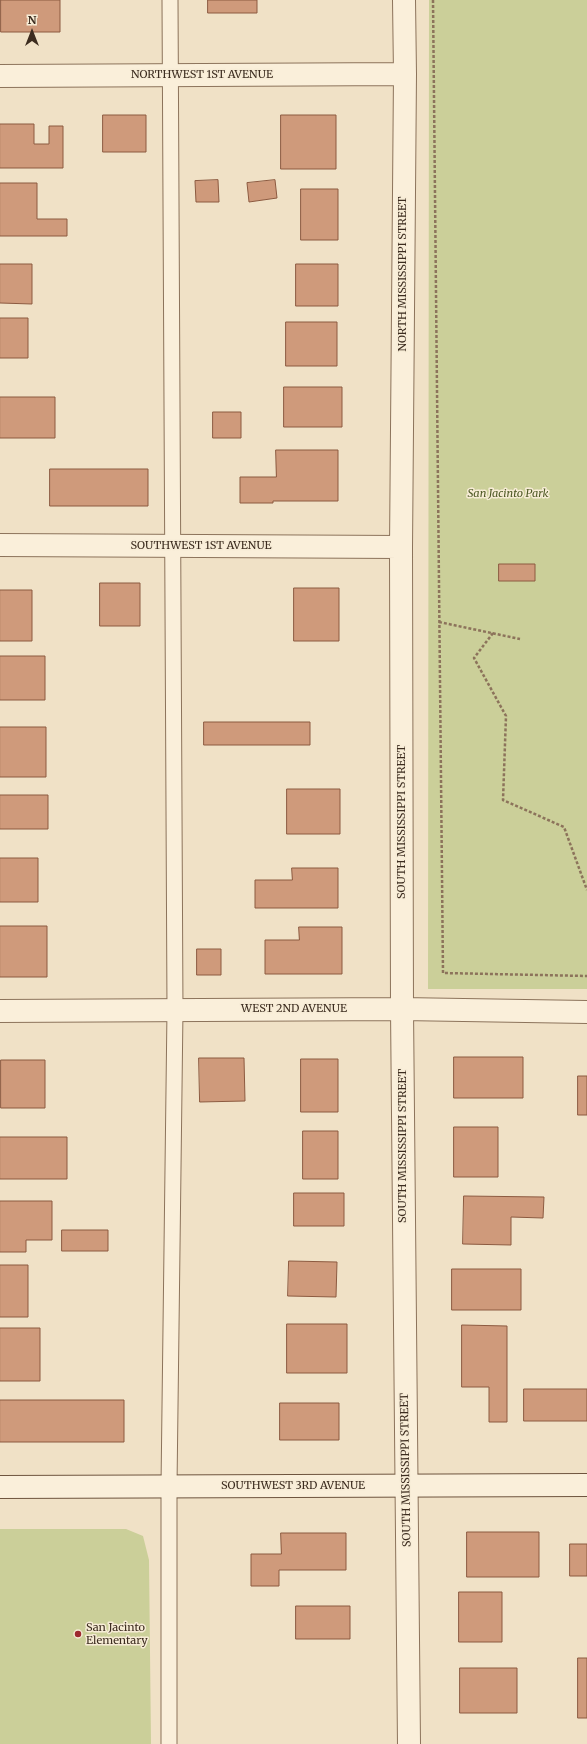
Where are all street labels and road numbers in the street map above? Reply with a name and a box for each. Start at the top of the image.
street label: NORTHWEST 1ST AVENUE [131,68,273,82]
street label: NORTH MISSISSIPPI STREET [396,197,410,351]
street label: SOUTHWEST 1ST AVENUE [130,539,272,553]
street label: SOUTH MISSISSIPPI STREET [395,745,409,899]
street label: WEST 2ND AVENUE [241,1002,347,1016]
street label: SOUTH MISSISSIPPI STREET [396,1069,410,1223]
street label: SOUTH MISSISSIPPI STREET [398,1393,414,1547]
street label: SOUTHWEST 3RD AVENUE [221,1479,365,1493]

